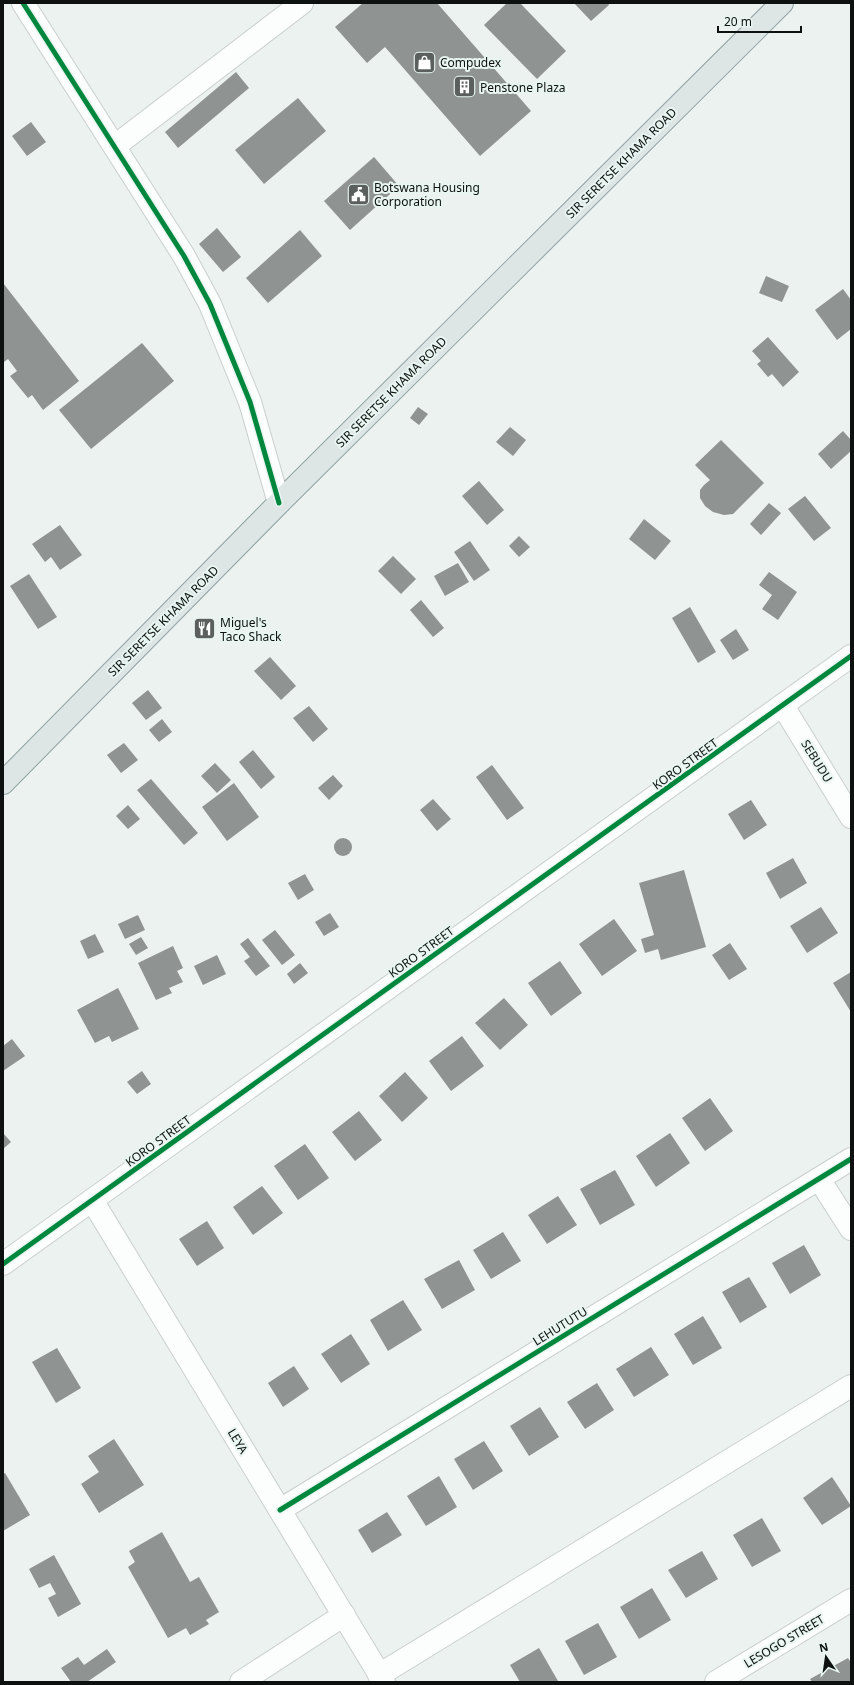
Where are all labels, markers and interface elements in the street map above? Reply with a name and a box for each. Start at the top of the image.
scale bar [718,8,801,34]
text: 20 m [724,13,752,30]
shop icon: Compudex [411,49,437,75]
place label: Compudex [440,54,502,71]
building icon: Penstone Plaza [452,74,478,100]
place label: Penstone Plaza [480,79,566,96]
street label: SIR SERETSE KHAMA ROAD [562,104,680,222]
place label: Botswana Housing Corporation [374,179,480,210]
public building icon: Botswana Housing Corporation [345,181,371,207]
street label: SIR SERETSE KHAMA ROAD [332,333,450,451]
street label: SIR SERETSE KHAMA ROAD [104,562,222,680]
place label: Miguel's Taco Shack [220,614,282,645]
restaurant icon: Miguel's Taco Shack [192,616,218,642]
street label: KORO STREET [649,734,722,794]
street label: SEBUDU [797,736,837,786]
street label: KORO STREET [385,922,458,982]
street label: KORO STREET [122,1111,195,1171]
street label: LEHUTUTU [529,1302,591,1350]
street label: LEYA [224,1425,252,1457]
street label: LESOGO STREET [741,1610,828,1672]
north arrow [806,1637,846,1677]
text: N [818,1638,830,1655]

